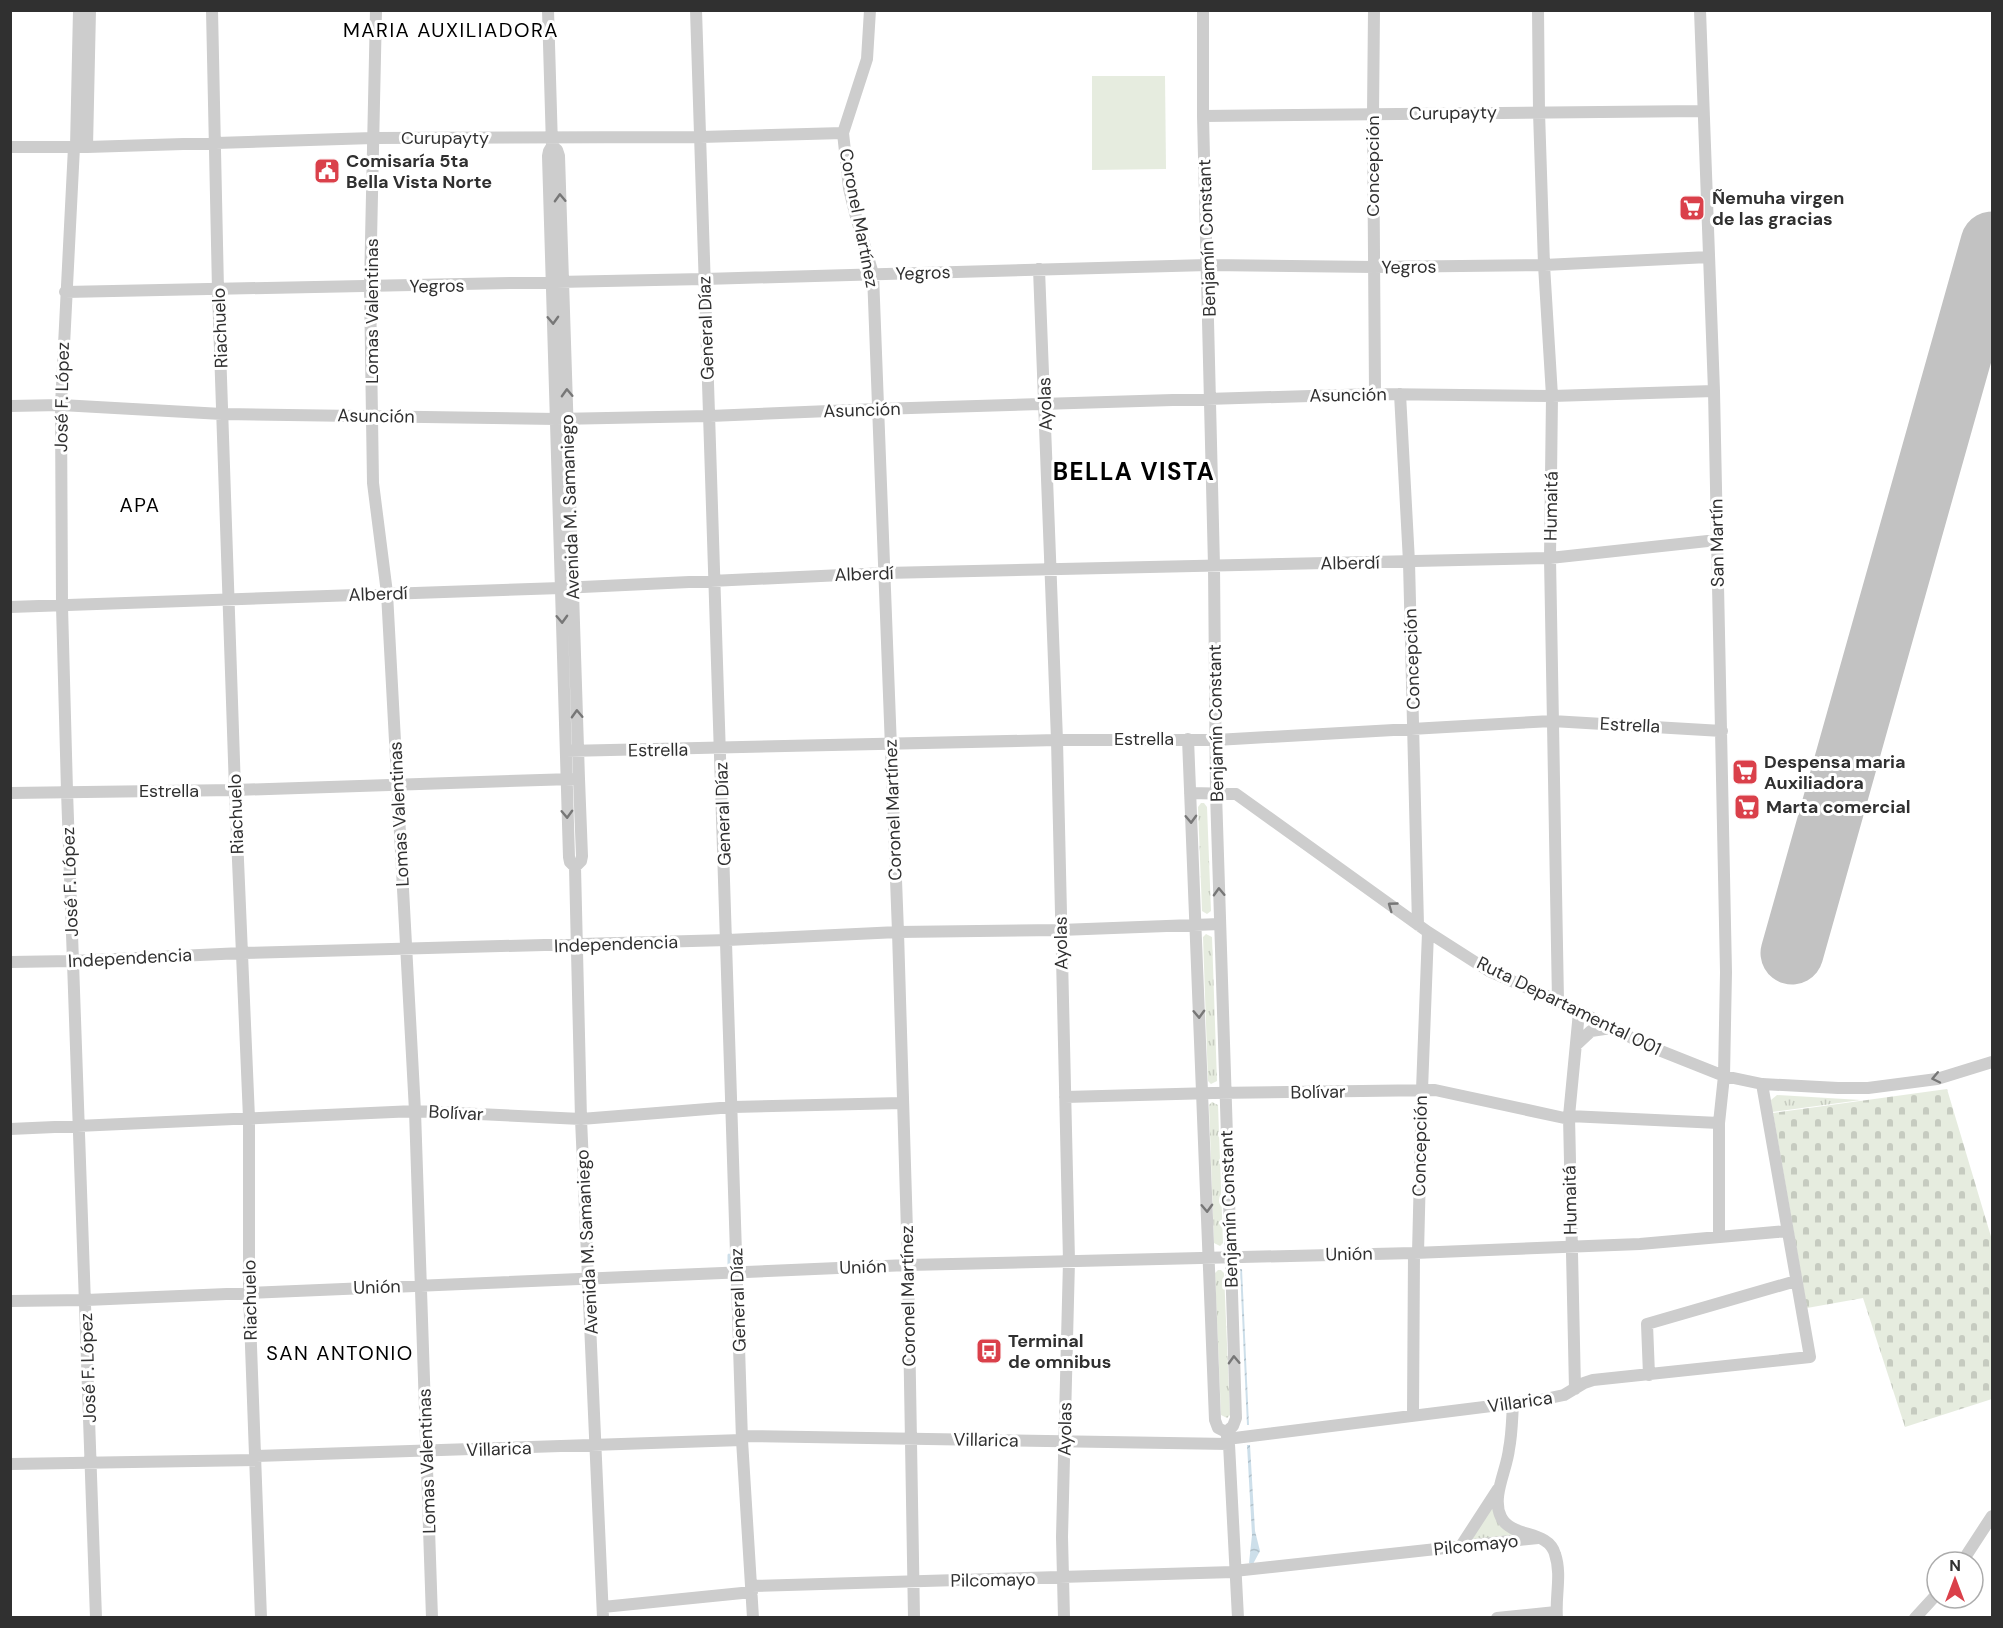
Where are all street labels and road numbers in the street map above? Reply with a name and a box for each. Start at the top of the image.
street label: Curupayty [1409,100,1497,126]
street label: Concepción [1361,115,1385,217]
street label: Curupayty [401,126,489,150]
street label: Coronel Martínez [834,146,884,290]
street label: Benjamín Constant [1192,159,1222,317]
street label: Lomas Valentinas [360,238,384,384]
street label: Yegros [1381,255,1437,279]
street label: Yegros [895,260,951,286]
street label: Yegros [409,274,465,298]
street label: General Díaz [692,276,720,380]
street label: Riachuelo [207,287,233,369]
street label: José F. López [49,342,75,452]
street label: Ayolas [1032,377,1058,431]
street label: Asunción [1309,382,1387,408]
street label: Asunción [823,397,901,423]
street label: Asunción [337,403,415,429]
street label: Avenida M. Samaniego [555,414,585,600]
street label: Humaitá [1538,471,1564,541]
street label: San Martín [1704,499,1730,587]
street label: Alberdí [1320,550,1380,576]
street label: Alberdí [834,561,894,587]
street label: Alberdí [348,581,408,607]
street label: Concepción [1398,608,1426,710]
street label: Benjamín Constant [1203,644,1229,802]
street label: Estrella [1599,711,1661,739]
street label: Estrella [1114,727,1174,751]
street label: Estrella [628,737,688,763]
street label: Coronel Martínez [879,739,907,881]
street label: Lomas Valentinas [383,741,415,887]
street label: General Díaz [709,762,737,866]
street label: Riachuelo [223,773,249,855]
street label: Estrella [139,779,199,803]
street label: José F. López [56,827,84,937]
street label: Ayolas [1049,916,1073,970]
street label: Independencia [554,930,678,958]
street label: Independencia [67,943,193,973]
street label: Ruta Departamental 001 [1473,951,1665,1061]
street label: Bolívar [1290,1080,1346,1104]
street label: Concepción [1407,1095,1433,1197]
street label: Bolívar [428,1100,484,1126]
street label: Benjamín Constant [1214,1130,1244,1288]
street label: Avenida M. Samaniego [570,1149,604,1335]
street label: Humaitá [1557,1165,1583,1235]
street label: Coronel Martínez [895,1225,921,1367]
street label: Unión [1325,1242,1373,1266]
street label: General Díaz [724,1248,752,1352]
street label: Unión [839,1254,887,1280]
street label: Riachuelo [237,1259,263,1341]
street label: Unión [353,1274,401,1300]
street label: José F. López [74,1313,102,1423]
street label: Villarica [1486,1386,1554,1418]
street label: Lomas Valentinas [412,1388,442,1534]
street label: Ayolas [1053,1402,1077,1456]
street label: Villarica [953,1427,1019,1453]
street label: Villarica [466,1436,532,1462]
street label: Pilcomayo [1432,1529,1520,1561]
street label: Pilcomayo [950,1567,1036,1593]

